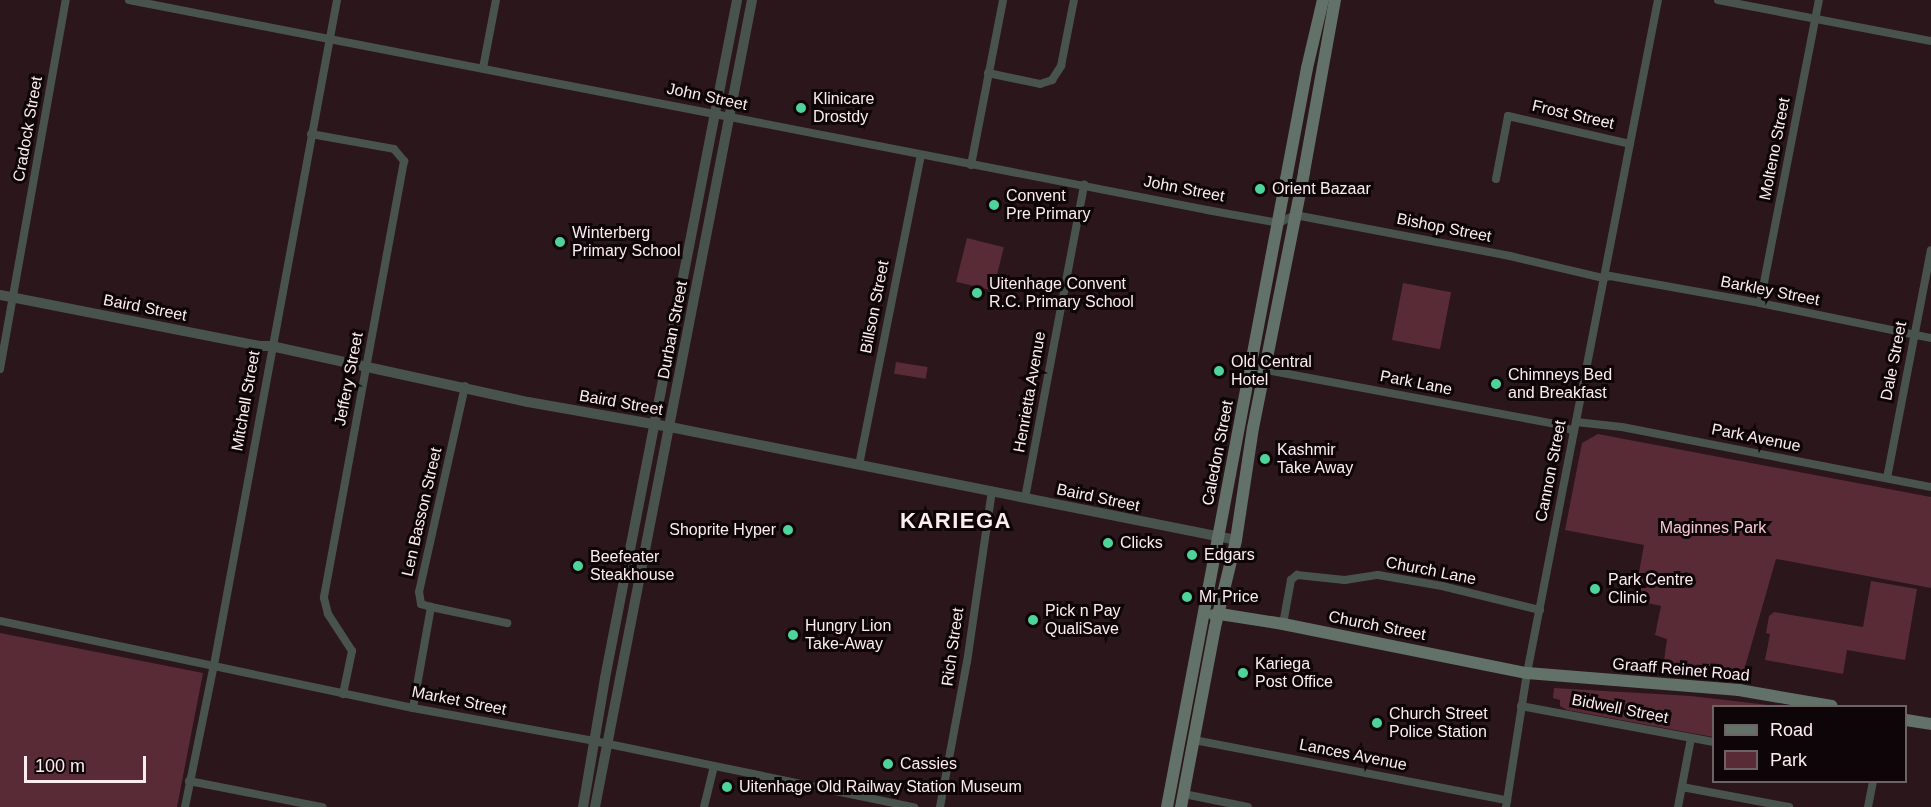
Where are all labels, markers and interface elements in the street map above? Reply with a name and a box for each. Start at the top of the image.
street label: Cradock Street [9,75,47,183]
street label: John Street [665,79,749,115]
place label: Klinicare Drostdy [813,89,874,127]
street label: Frost Street [1530,96,1616,134]
street label: Molteno Street [1756,96,1794,202]
marker: Klinicare Drostdy [794,101,808,115]
street label: John Street [1142,172,1226,206]
place label: Orient Bazaar [1272,179,1371,199]
marker: Orient Bazaar [1253,182,1267,196]
place label: Convent Pre Primary [1006,186,1090,224]
marker: Convent Pre Primary [987,198,1001,212]
street label: Bishop Street [1395,209,1493,247]
place label: Winterberg Primary School [572,223,680,261]
marker: Winterberg Primary School [553,235,567,249]
street label: Billson Street [857,259,893,355]
street label: Barkley Street [1719,272,1821,310]
place label: Uitenhage Convent R.C. Primary School [989,274,1134,312]
street label: Durban Street [654,279,692,381]
marker: Uitenhage Convent R.C. Primary School [970,286,984,300]
street label: Baird Street [102,291,188,325]
street label: Dale Street [1877,320,1911,402]
street label: Henrietta Avenue [1010,330,1050,454]
street label: Jeffery Street [331,331,367,427]
street label: Mitchell Street [228,349,264,453]
place label: Old Central Hotel [1231,352,1312,390]
marker: Old Central Hotel [1212,364,1226,378]
place label: Chimneys Bed and Breakfast [1508,365,1612,403]
street label: Park Lane [1378,367,1454,399]
marker: Chimneys Bed and Breakfast [1489,377,1503,391]
street label: Baird Street [578,386,664,420]
street label: Caledon Street [1198,399,1238,507]
street label: Cannon Street [1532,419,1570,523]
street label: Park Avenue [1709,420,1803,456]
place label: Kashmir Take Away [1277,440,1354,478]
street label: Len Basson Street [398,446,446,578]
marker: Kashmir Take Away [1258,452,1272,466]
street label: Baird Street [1055,480,1141,516]
district label: KARIEGA [900,508,1012,534]
park label: Maginnes Park [1660,518,1766,538]
place label: Shoprite Hyper [669,520,776,540]
marker: Shoprite Hyper [781,523,795,537]
place label: Clicks [1120,533,1163,553]
marker: Clicks [1101,536,1115,550]
place label: Edgars [1204,545,1255,565]
place label: Beefeater Steakhouse [590,547,675,585]
marker: Edgars [1185,548,1199,562]
street label: Church Lane [1384,553,1478,589]
marker: Beefeater Steakhouse [571,559,585,573]
place label: Park Centre Clinic [1608,570,1693,608]
marker: Park Centre Clinic [1586,580,1604,598]
place label: Mr Price [1199,587,1259,607]
marker: Mr Price [1180,590,1194,604]
place label: Pick n Pay QualiSave [1045,601,1121,639]
street label: Rich Street [938,606,968,688]
street label: Church Street [1327,607,1427,645]
marker: Pick n Pay QualiSave [1026,613,1040,627]
place label: Hungry Lion Take-Away [805,616,891,654]
marker: Hungry Lion Take-Away [786,628,800,642]
place label: Kariega Post Office [1255,654,1333,692]
street label: Graaff Reinet Road [1612,654,1750,686]
marker: Kariega Post Office [1236,666,1250,680]
street label: Market Street [410,682,508,720]
street label: Bidwell Street [1570,690,1670,728]
place label: Church Street Police Station [1389,704,1488,742]
legend [1712,705,1907,783]
marker: Church Street Police Station [1370,716,1384,730]
text: Road [1770,720,1813,740]
street label: Lances Avenue [1297,735,1409,775]
scale bar [27,744,148,782]
text: Park [1770,750,1807,770]
place label: Cassies [900,754,957,774]
text: 100 m [35,756,85,776]
marker: Cassies [881,757,895,771]
place label: Uitenhage Old Railway Station Museum [739,777,1022,797]
marker: Uitenhage Old Railway Station Museum [720,780,734,794]

